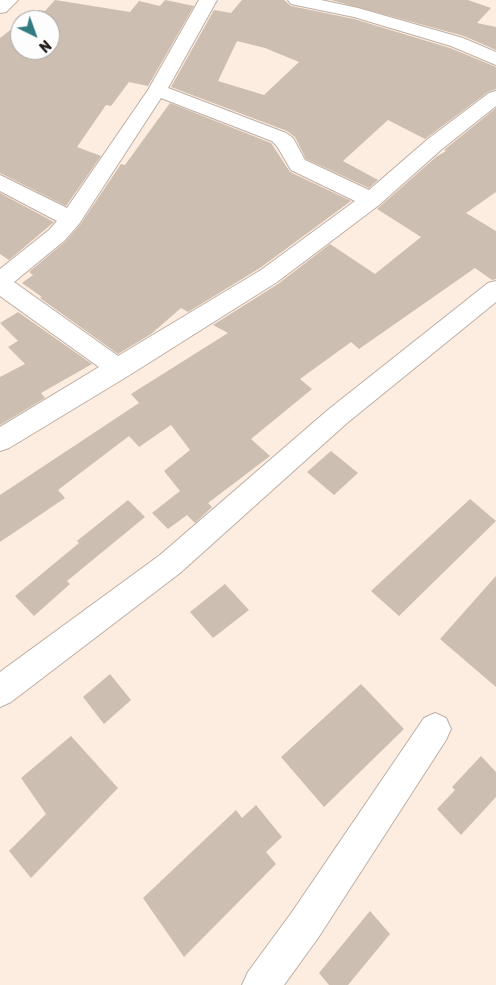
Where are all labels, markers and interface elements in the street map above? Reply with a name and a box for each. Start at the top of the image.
north arrow [10,10,60,60]
text: N [35,36,54,55]

